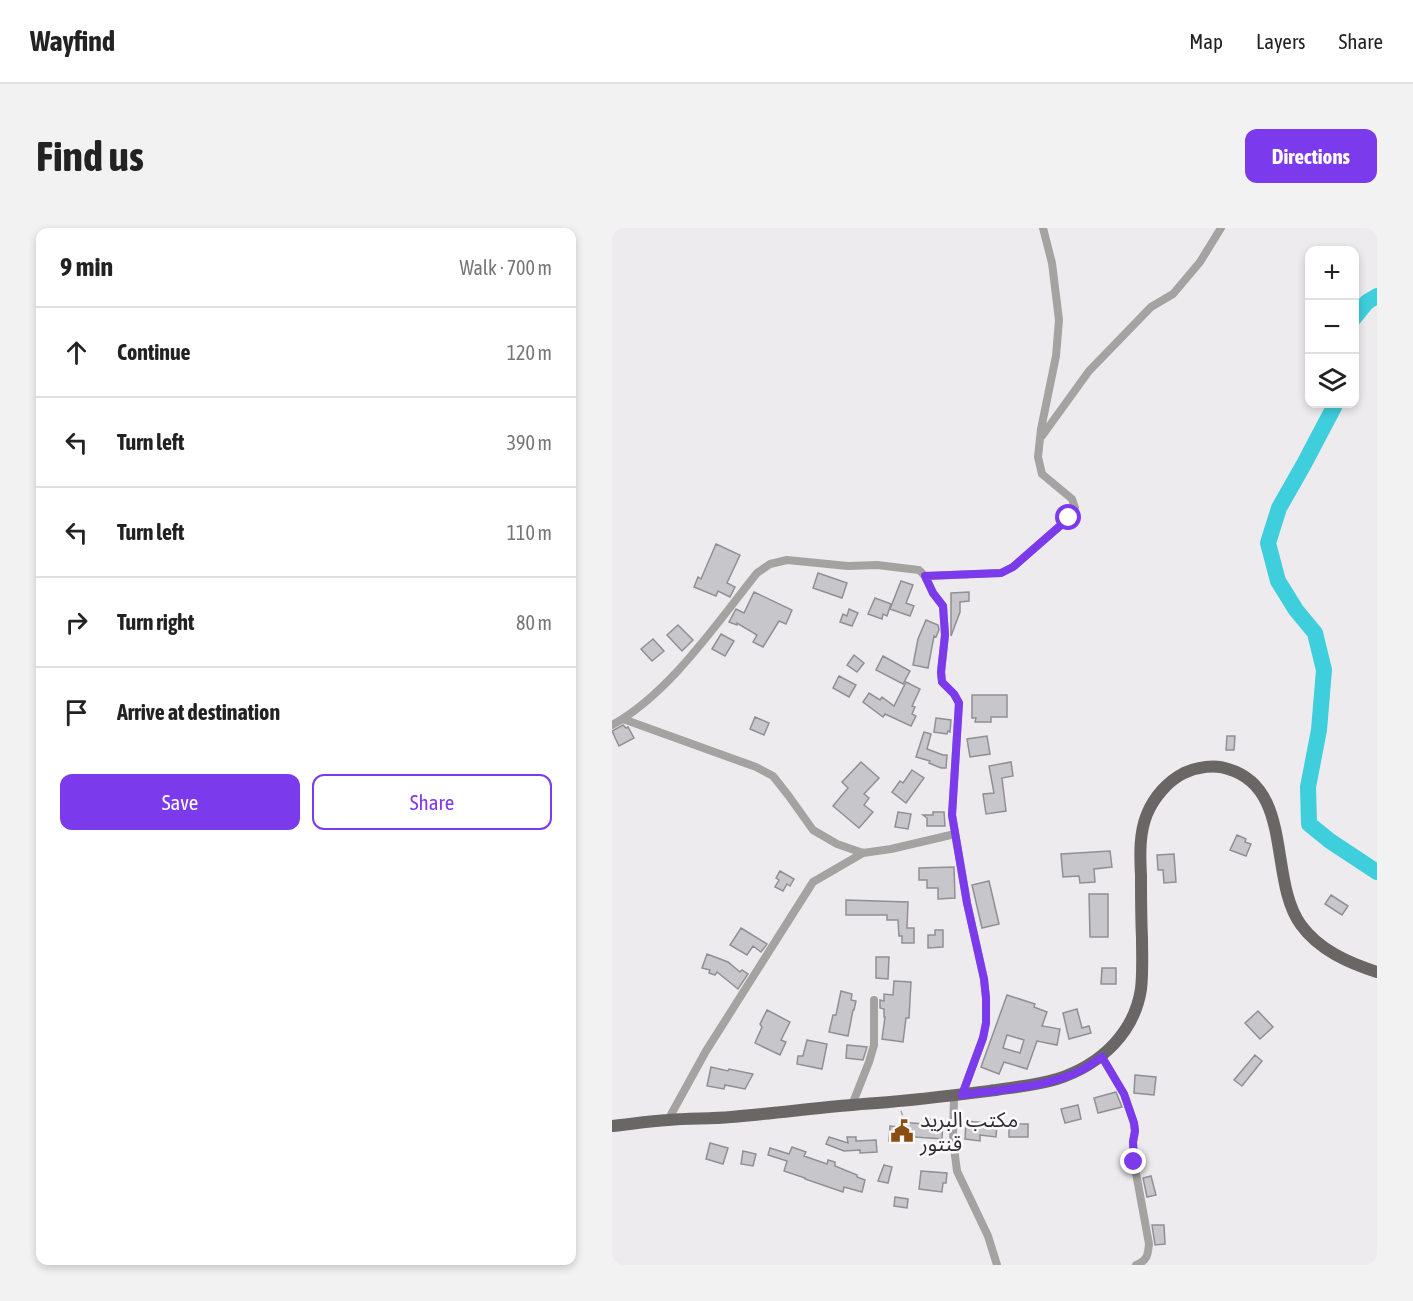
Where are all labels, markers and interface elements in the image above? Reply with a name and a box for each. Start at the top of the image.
text: Wayfind [30,25,115,57]
text: Map [1189,29,1223,53]
text: Layers [1256,29,1306,53]
text: Share [1339,29,1383,53]
button: Directions [1245,129,1377,183]
text: Find us [36,132,144,180]
map controls [1305,246,1359,408]
button: + [1305,246,1359,300]
text: 9 min [60,252,113,282]
text: Walk · 700 m [460,256,552,279]
button: − [1305,300,1359,354]
icon: ahead [60,336,93,369]
text: Continue [117,339,191,365]
text: 120 m [507,341,552,364]
button: layers [1305,354,1359,408]
icon: left [60,426,93,459]
text: Turn left [117,429,184,455]
text: 390 m [507,431,552,454]
route start [1055,504,1081,530]
icon: left [60,516,93,549]
text: Turn left [117,519,184,545]
text: 110 m [507,521,552,544]
icon: right [60,606,93,639]
text: Turn right [117,609,194,635]
text: 80 m [516,611,552,634]
icon: arrive [60,696,93,729]
text: Arrive at destination [117,699,280,725]
button: Save [60,774,300,830]
button: Share [312,774,552,830]
place label: مكتب البريد قنتور [919,1107,1018,1156]
public building icon: مكتب البريد قنتور [889,1118,915,1144]
route end [1120,1148,1146,1174]

